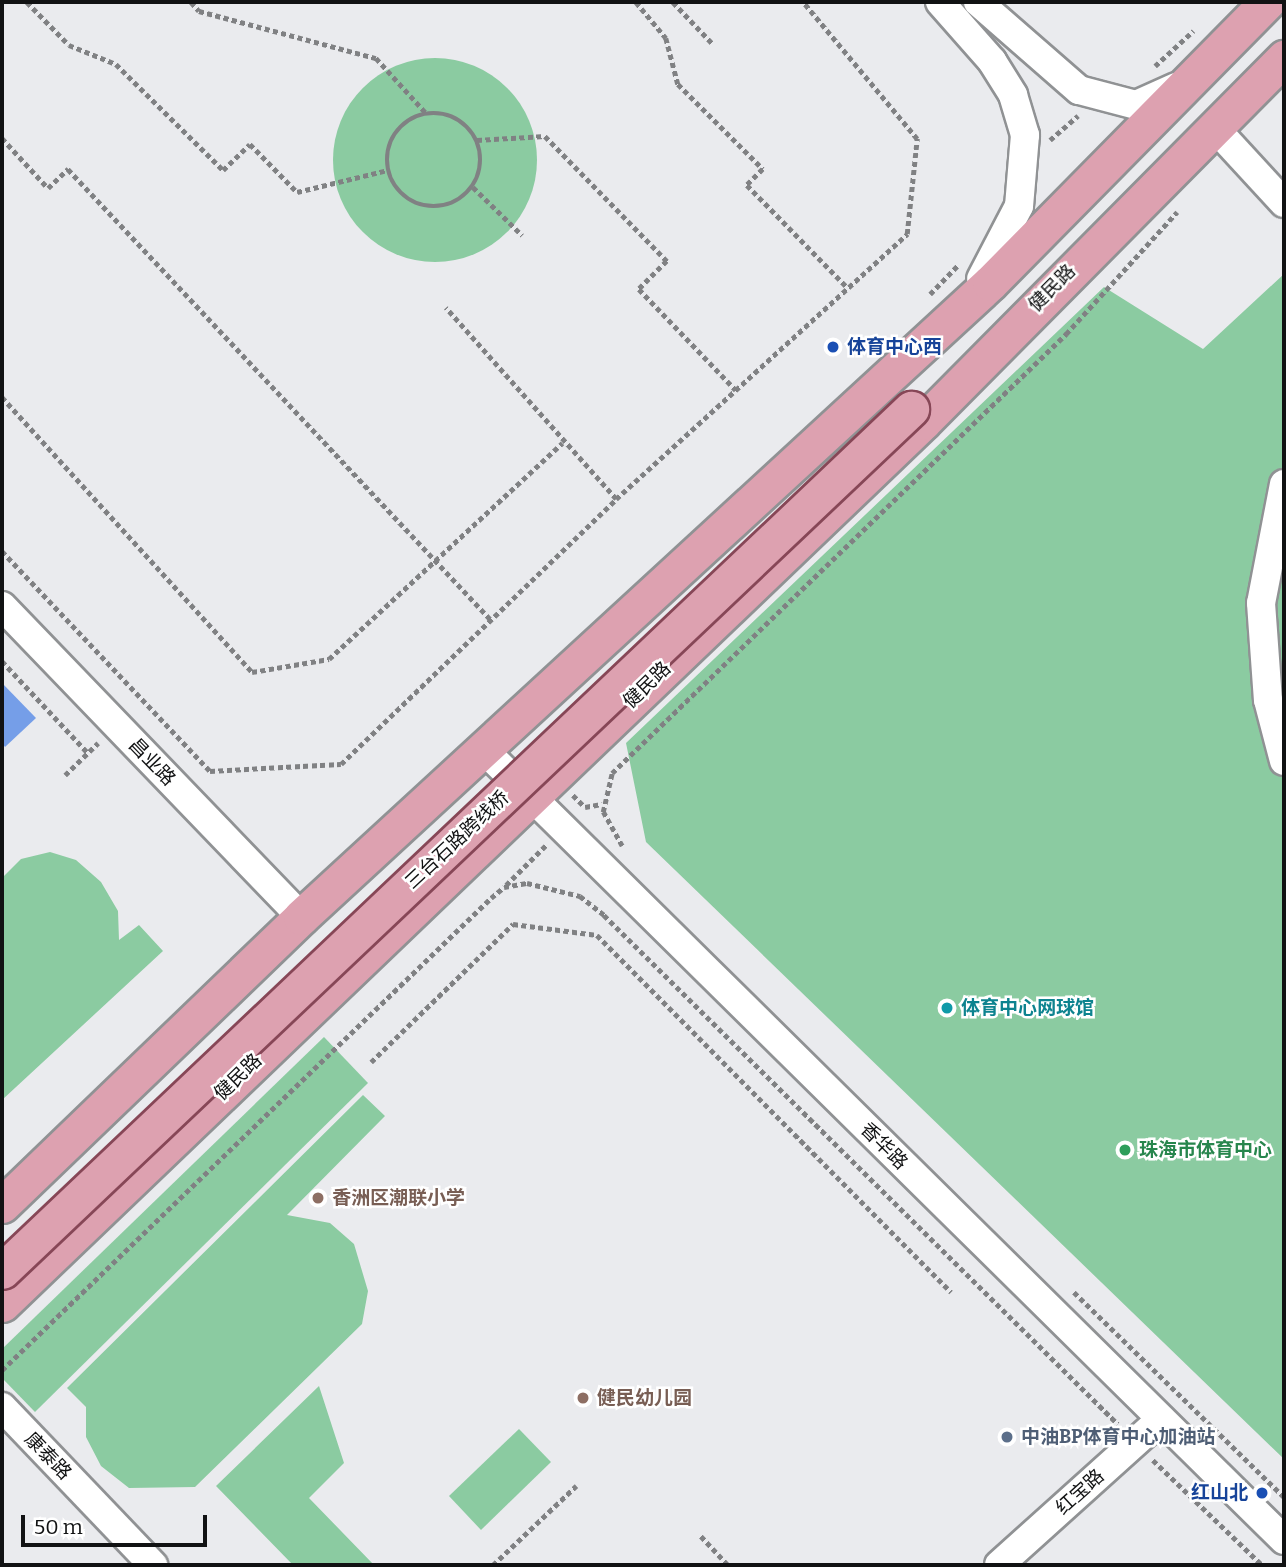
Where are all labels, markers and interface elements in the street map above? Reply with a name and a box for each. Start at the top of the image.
street label: 健民路 [1024,260,1080,316]
place label: 体育中心西 [847,336,942,358]
marker: 体育中心西 [825,339,841,355]
street label: 健民路 [619,657,675,713]
street label: 昌业路 [124,734,180,790]
street label: 三台石路跨线桥 [401,786,513,894]
place label: 体育中心网球馆 [961,997,1094,1019]
marker: 体育中心网球馆 [939,1000,955,1016]
street label: 健民路 [210,1049,266,1105]
street label: 香华路 [856,1118,912,1174]
place label: 珠海市体育中心 [1139,1139,1272,1161]
marker: 珠海市体育中心 [1117,1142,1133,1158]
place label: 香洲区潮联小学 [332,1187,465,1209]
marker: 香洲区潮联小学 [310,1190,326,1206]
place label: 健民幼儿园 [597,1387,692,1409]
marker: 健民幼儿园 [575,1390,591,1406]
place label: 中油BP体育中心加油站 [1021,1426,1215,1448]
street label: 康泰路 [20,1428,76,1484]
marker: 中油BP体育中心加油站 [999,1429,1015,1445]
street label: 红宝路 [1051,1464,1109,1520]
place label: 红山北 [1191,1482,1248,1504]
marker: 红山北 [1254,1485,1270,1501]
scale bar [24,1500,210,1544]
text: 50 m [34,1514,83,1540]

